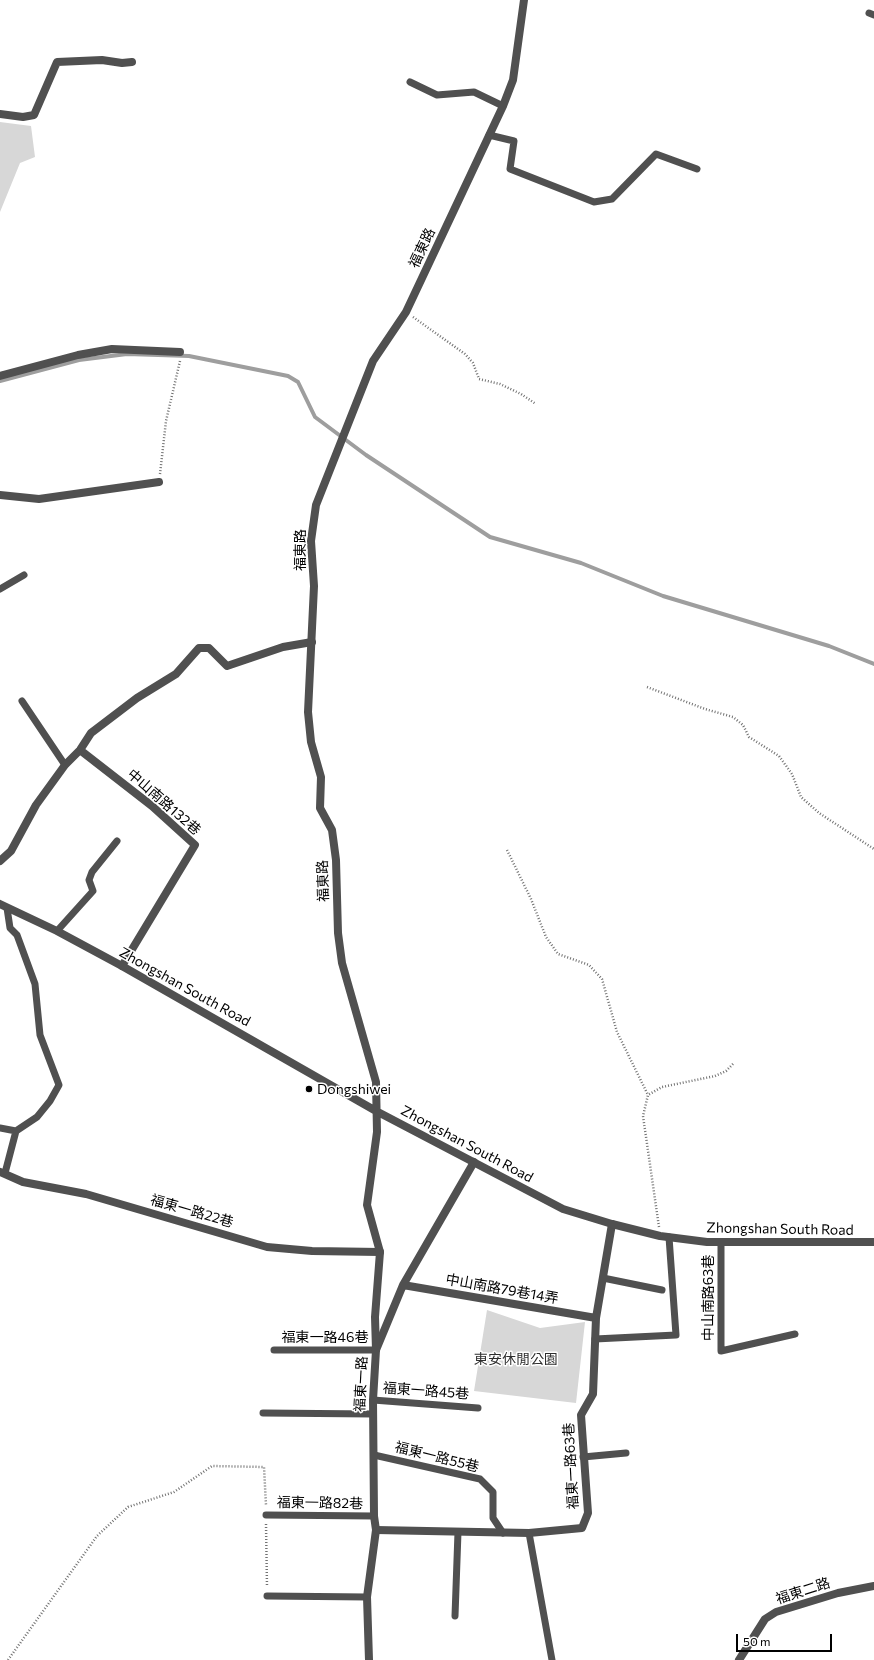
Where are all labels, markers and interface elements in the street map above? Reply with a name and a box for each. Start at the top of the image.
street label: 福東路 [406,225,438,271]
street label: 福東路 [292,529,308,571]
street label: 中山南路132巷 [124,766,204,838]
street label: 福東路 [314,860,332,902]
street label: Zhongshan South Road [116,944,254,1030]
place label: Dongshiwei [317,1081,391,1097]
marker: Dongshiwei [304,1084,314,1094]
street label: Zhongshan South Road [398,1102,536,1186]
street label: 福東一路22巷 [149,1191,235,1231]
street label: Zhongshan South Road [706,1219,854,1239]
street label: 中山南路63巷 [700,1255,716,1341]
street label: 中山南路79巷14弄 [444,1271,560,1307]
street label: 福東一路46巷 [282,1329,368,1345]
park label: 東安休閒公園 [474,1351,558,1367]
street label: 福東一路 [351,1356,371,1412]
street label: 福東一路45巷 [382,1380,470,1402]
street label: 福東一路63巷 [560,1422,582,1510]
street label: 福東一路55巷 [393,1438,481,1476]
street label: 福東一路82巷 [277,1494,363,1512]
street label: 福東二路 [774,1574,832,1608]
scale bar [738,1626,834,1652]
text: 50 m [743,1634,771,1648]

